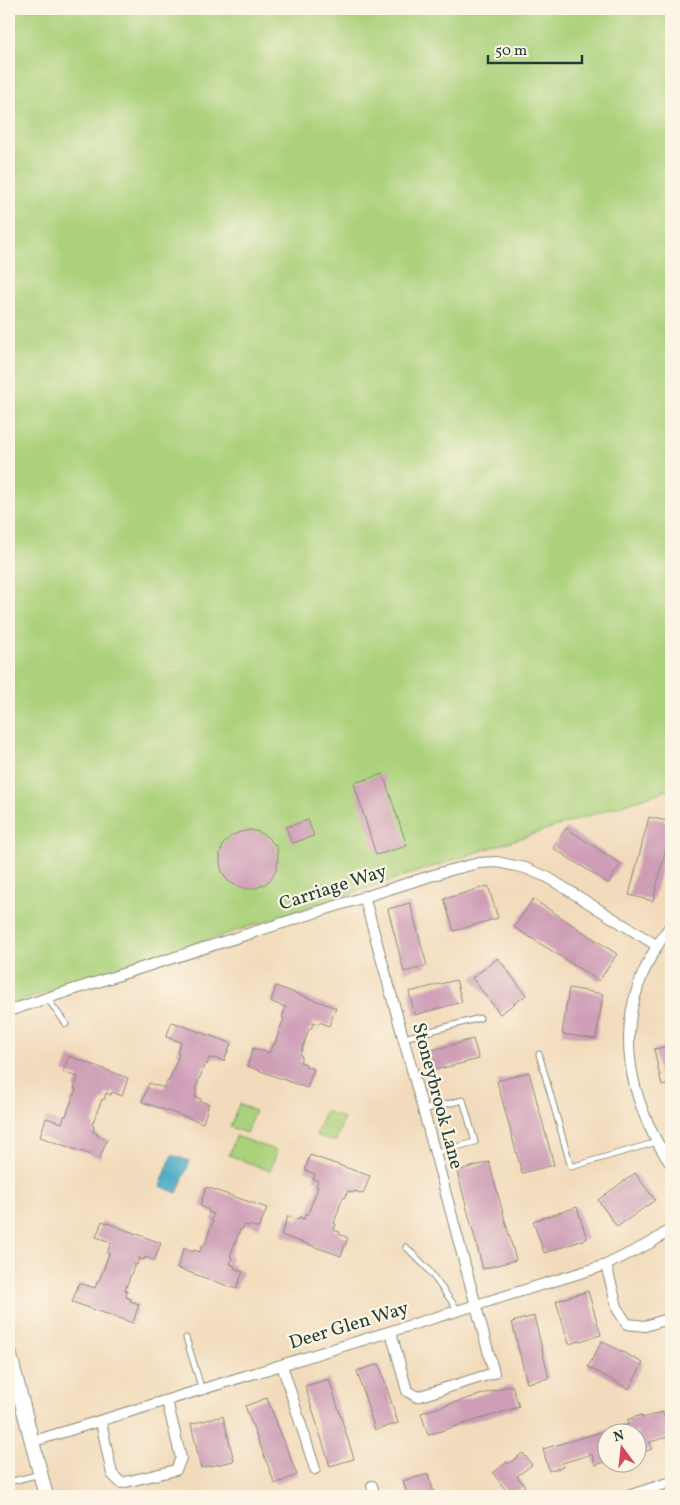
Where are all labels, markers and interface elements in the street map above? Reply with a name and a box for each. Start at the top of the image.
scale bar [488,32,581,64]
text: 50 m [495,41,527,62]
street label: Carriage Way [276,858,390,918]
street label: Stoneybrook Lane [405,1020,469,1172]
street label: Deer Glen Way [286,1295,412,1357]
north arrow [598,1422,648,1472]
text: N [612,1426,626,1447]

